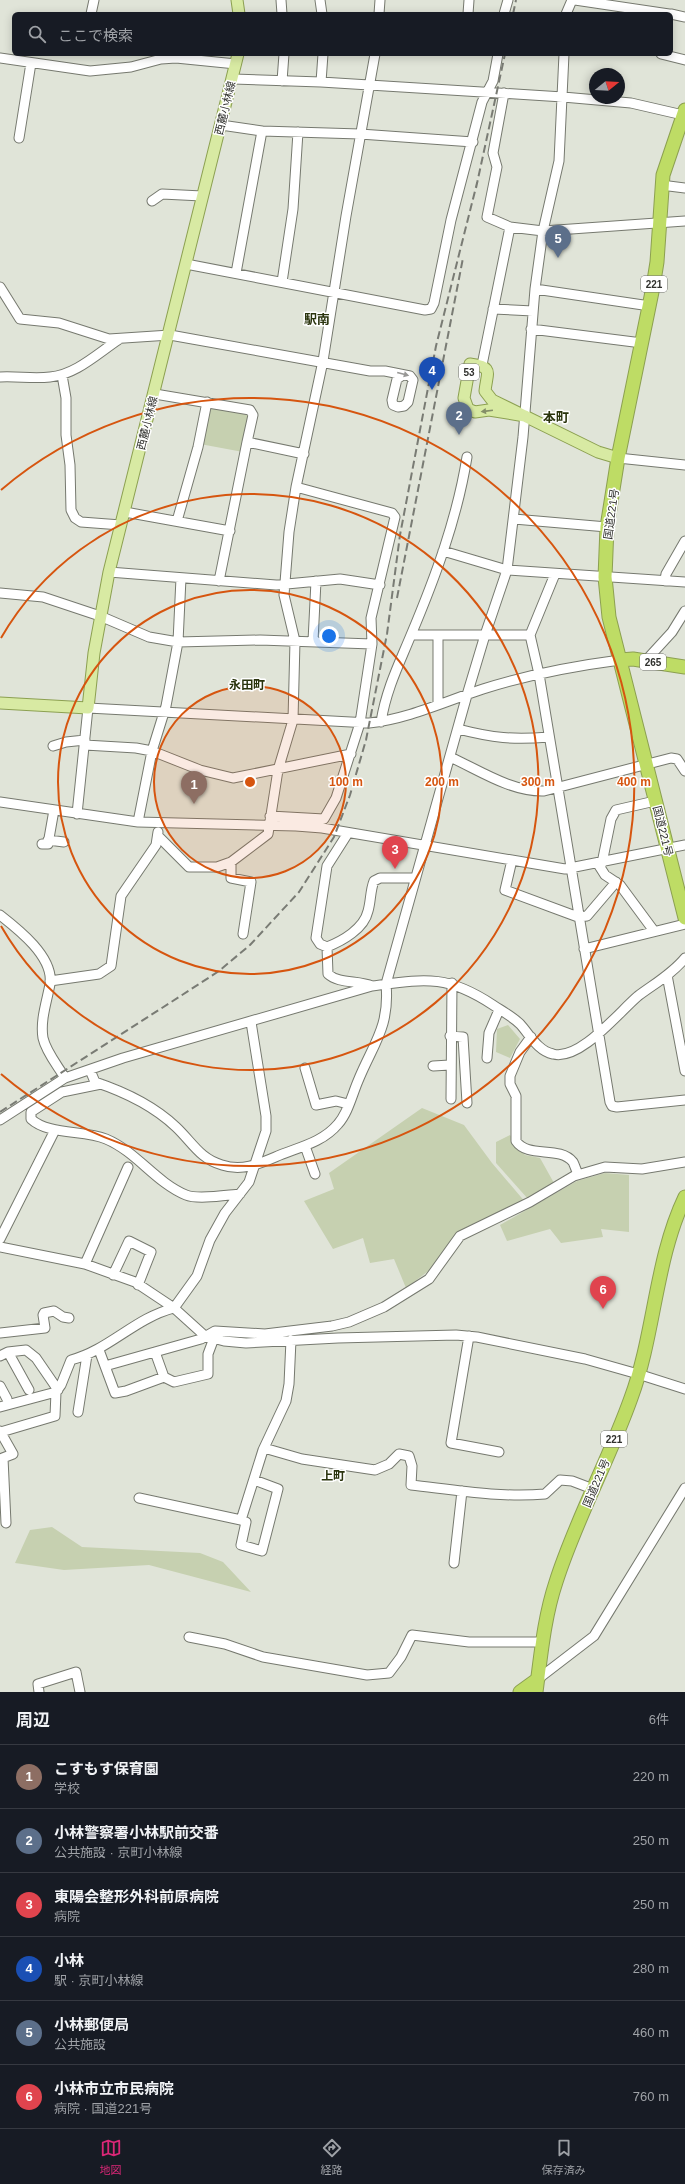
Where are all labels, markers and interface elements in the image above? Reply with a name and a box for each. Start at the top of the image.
search box [12,12,673,56]
icon: search [26,23,48,45]
text: ここで検索 [58,27,133,44]
north arrow [589,68,625,104]
street label: 西麓小林線 [213,80,237,136]
pin: 5 [545,225,571,258]
road number: 221 [641,276,667,292]
district label: 駅南 [304,312,330,327]
pin: 4 [419,357,445,390]
road number: 53 [459,364,479,380]
one-way arrow [396,372,409,378]
street label: 西麓小林線 [135,395,159,451]
pin: 2 [446,402,472,435]
one-way arrow [480,408,493,414]
district label: 本町 [543,410,569,425]
street label: 国道221号 [601,488,621,540]
your location [319,626,339,646]
road number: 265 [640,654,666,670]
district label: 永田町 [229,678,265,692]
pin: 1 [181,771,207,804]
centre of rings [243,775,257,789]
text: 100 m [329,775,363,789]
text: 200 m [425,775,459,789]
text: 300 m [521,775,555,789]
text: 400 m [617,775,651,789]
street label: 国道221号 [651,805,675,857]
pin: 3 [382,836,408,869]
pin: 6 [590,1276,616,1309]
road number: 221 [601,1431,627,1447]
street label: 国道221号 [580,1457,612,1509]
district label: 上町 [321,1469,345,1483]
text: 周辺 [16,1711,50,1730]
text: 6件 [649,1712,669,1727]
text: こすもす保育園 [54,1760,159,1777]
text: 1 [25,1769,33,1784]
text: 220 m [633,1769,669,1784]
text: 学校 [54,1781,80,1796]
text: 小林警察署小林駅前交番 [54,1824,219,1841]
text: 2 [25,1833,33,1848]
text: 250 m [633,1833,669,1848]
text: 公共施設 · 京町小林線 [54,1845,183,1860]
text: 東陽会整形外科前原病院 [54,1888,219,1905]
text: 3 [25,1897,33,1912]
text: 250 m [633,1897,669,1912]
text: 病院 [54,1909,80,1924]
text: 小林 [54,1952,84,1969]
text: 4 [25,1961,33,1976]
text: 280 m [633,1961,669,1976]
text: 駅 · 京町小林線 [54,1973,144,1988]
text: 小林郵便局 [54,2016,129,2033]
text: 5 [25,2025,33,2040]
text: 460 m [633,2025,669,2040]
text: 公共施設 [54,2037,106,2052]
text: 小林市立市民病院 [54,2080,174,2097]
text: 6 [25,2089,33,2104]
text: 760 m [633,2089,669,2104]
text: 病院 · 国道221号 [54,2101,152,2116]
tab: 地図 [100,2137,122,2177]
tab: 経路 [321,2137,343,2177]
tab: 保存済み [542,2137,586,2177]

